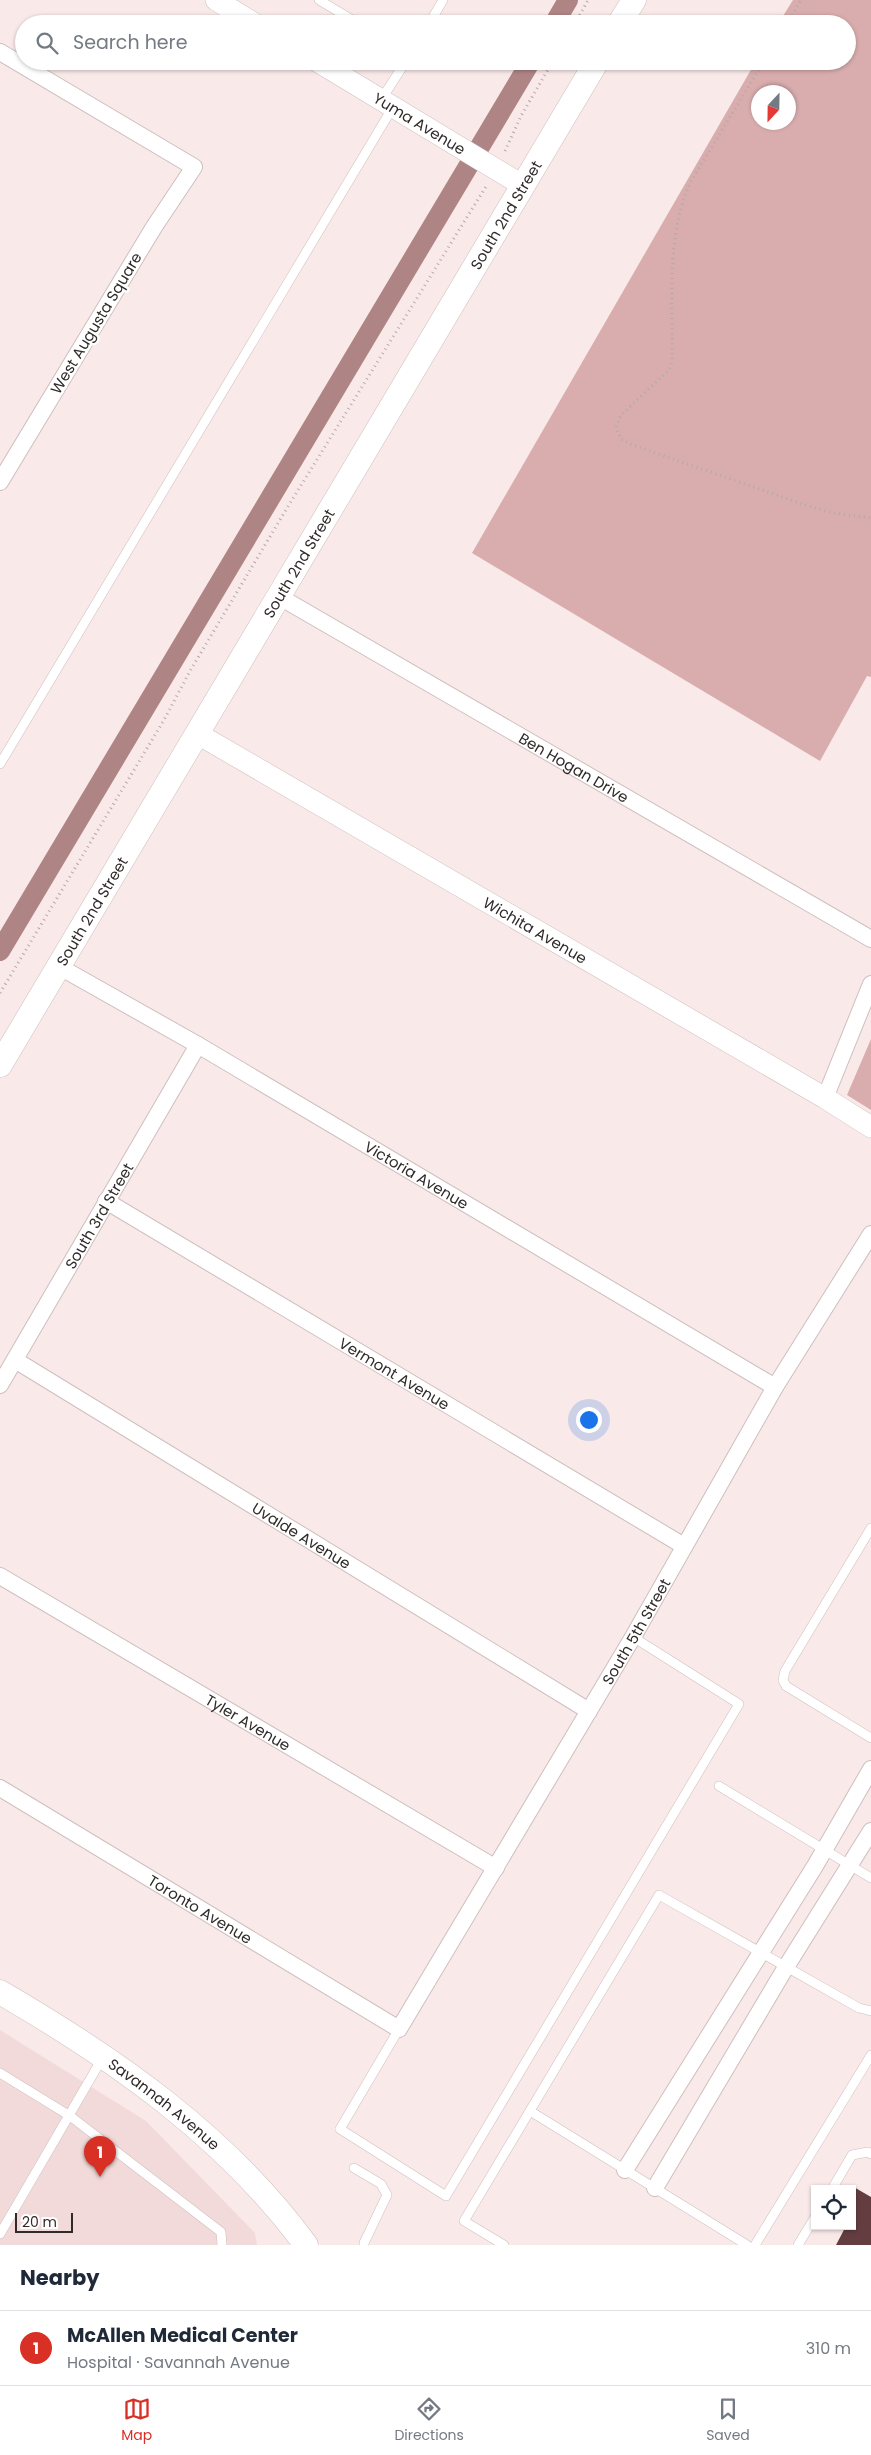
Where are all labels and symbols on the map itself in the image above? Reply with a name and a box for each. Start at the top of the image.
north arrow [751,85,796,130]
street label: Yuma Avenue [370,87,470,159]
street label: South 2nd Street [465,156,546,273]
street label: West Augusta Square [45,248,147,398]
street label: South 2nd Street [258,505,339,621]
street label: Ben Hogan Drive [515,727,633,807]
street label: South 2nd Street [51,853,132,970]
street label: Wichita Avenue [480,891,591,968]
street label: Victoria Avenue [361,1136,473,1214]
street label: South 3rd Street [59,1159,138,1273]
street label: Vermont Avenue [335,1332,454,1414]
your location [576,1407,602,1433]
street label: Uvalde Avenue [248,1497,355,1574]
street label: South 5th Street [597,1574,675,1688]
street label: Tyler Avenue [202,1689,295,1755]
street label: Toronto Avenue [144,1869,256,1948]
street label: Savannah Avenue [104,2053,225,2154]
pin: 1 [84,2136,116,2177]
scale bar [15,2210,72,2233]

